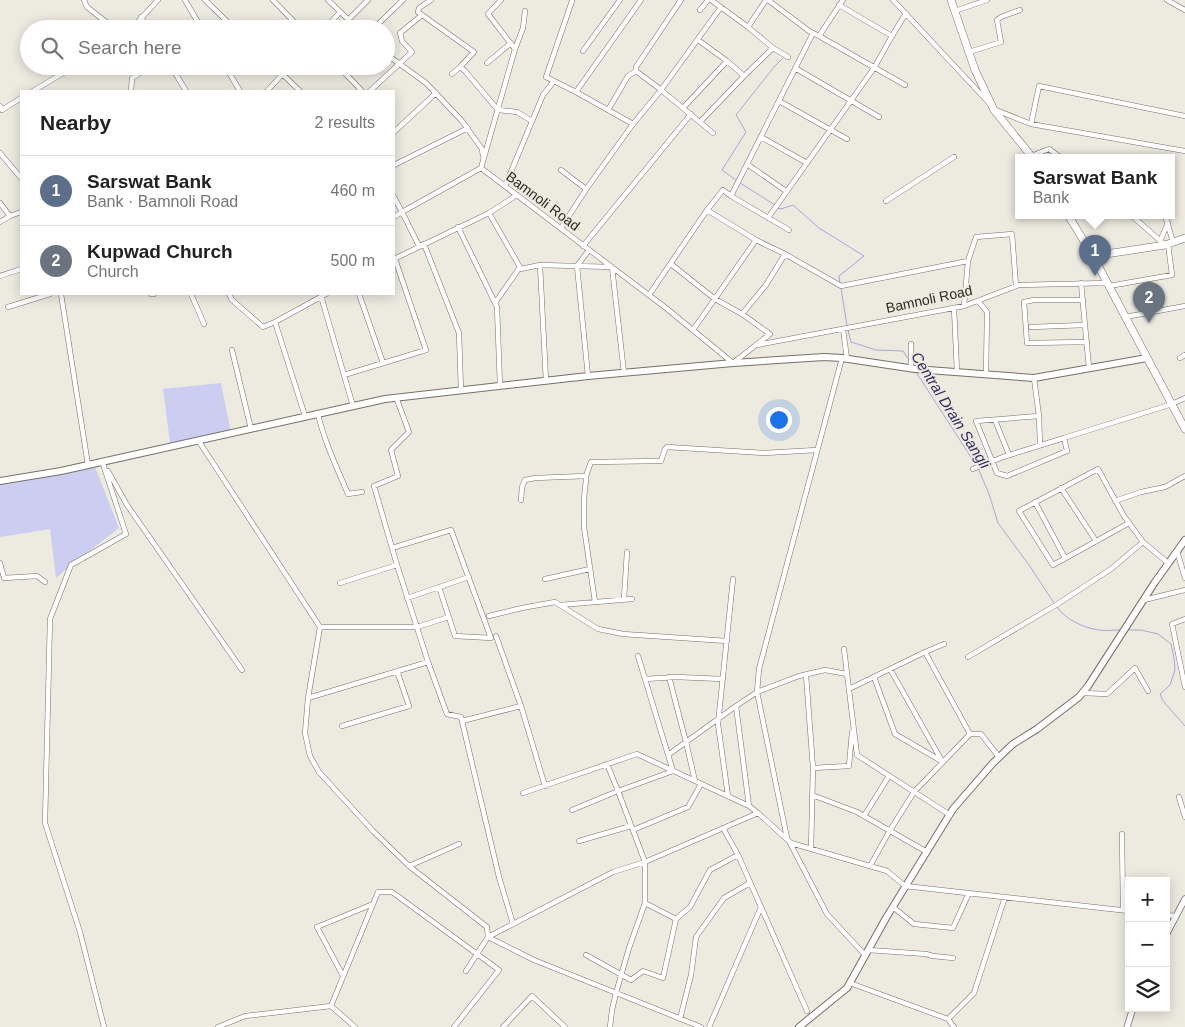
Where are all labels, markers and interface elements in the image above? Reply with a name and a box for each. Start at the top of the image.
search box [20,20,395,75]
icon: search [38,34,66,62]
text: Search here [78,37,182,58]
text: Nearby [40,111,111,134]
text: 2 results [315,114,375,131]
popup [1015,154,1175,219]
text: Sarswat Bank [1033,167,1157,188]
street label: Bamnoli Road [503,168,583,234]
text: Sarswat Bank [87,171,212,192]
text: 1 [52,182,60,199]
text: 460 m [331,182,375,199]
text: Bank [1033,189,1069,206]
text: Bank · Bamnoli Road [87,193,238,210]
pin: 1 [1079,235,1111,276]
text: Kupwad Church [87,241,233,262]
text: 2 [52,252,60,269]
text: 500 m [331,252,375,269]
text: Church [87,263,139,280]
street label: Bamnoli Road [884,282,974,316]
pin: 2 [1133,282,1165,323]
water label: Central Drain Sangli [908,349,994,472]
your location [766,407,792,433]
map controls [1125,877,1170,1012]
button: + [1125,877,1170,922]
button: − [1125,922,1170,967]
button: layers [1125,967,1170,1012]

